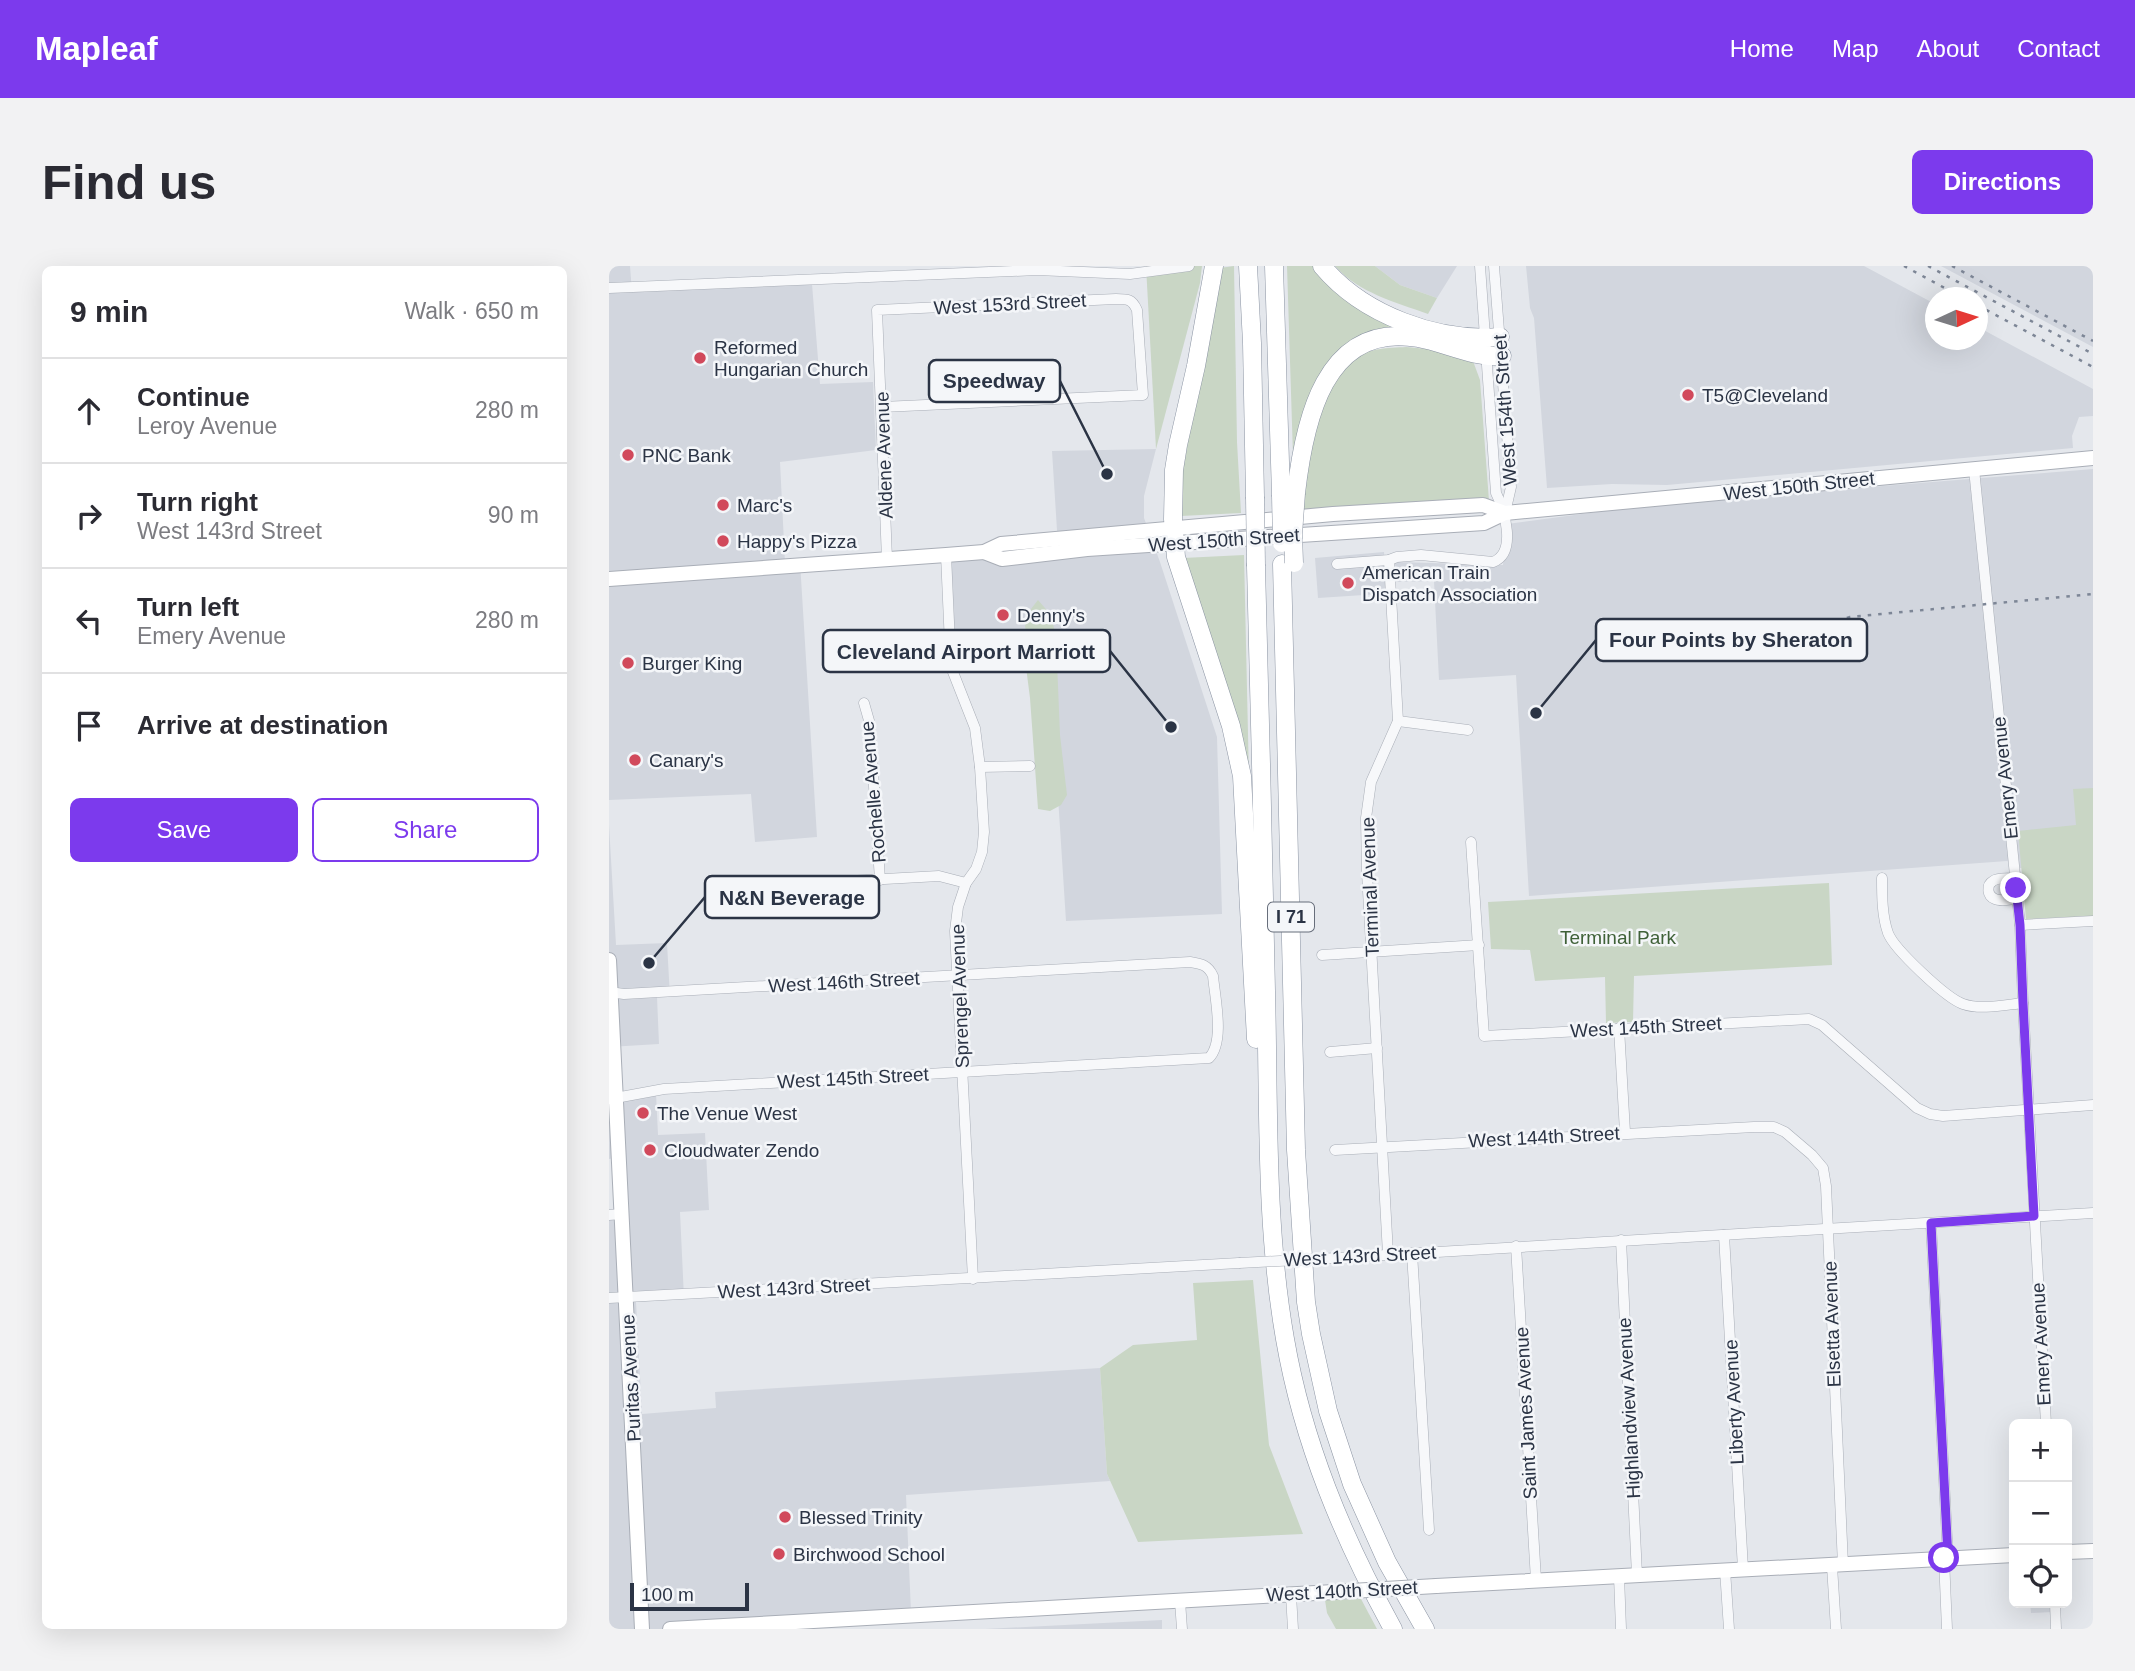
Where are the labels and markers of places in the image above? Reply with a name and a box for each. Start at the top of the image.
place label: Reformed Hungarian Church [714,337,868,380]
marker: Reformed Hungarian Church [692,350,708,366]
callout: Speedway [929,360,1060,402]
place label: T5@Cleveland [1702,385,1828,406]
marker: T5@Cleveland [1680,387,1696,403]
place label: PNC Bank [642,445,731,466]
marker: PNC Bank [620,447,636,463]
place label: Marc's [737,495,792,516]
marker: Marc's [715,497,731,513]
place label: Happy's Pizza [737,531,857,552]
marker: Happy's Pizza [715,533,731,549]
place label: American Train Dispatch Association [1362,562,1537,605]
marker: American Train Dispatch Association [1340,575,1356,591]
place label: Denny's [1017,605,1085,626]
marker: Denny's [995,607,1011,623]
callout: Four Points by Sheraton [1596,619,1867,661]
callout: Cleveland Airport Marriott [823,630,1110,672]
place label: Burger King [642,653,742,674]
marker: Burger King [620,655,636,671]
place label: Canary's [649,750,723,771]
marker: Canary's [627,752,643,768]
callout: N&N Beverage [705,876,879,918]
place label: The Venue West [657,1103,798,1124]
marker: The Venue West [635,1105,651,1121]
place label: Cloudwater Zendo [664,1140,819,1161]
marker: Cloudwater Zendo [642,1142,658,1158]
place label: Blessed Trinity [799,1507,923,1528]
marker: Blessed Trinity [777,1509,793,1525]
place label: Birchwood School [793,1544,945,1565]
marker: Birchwood School [771,1546,787,1562]

